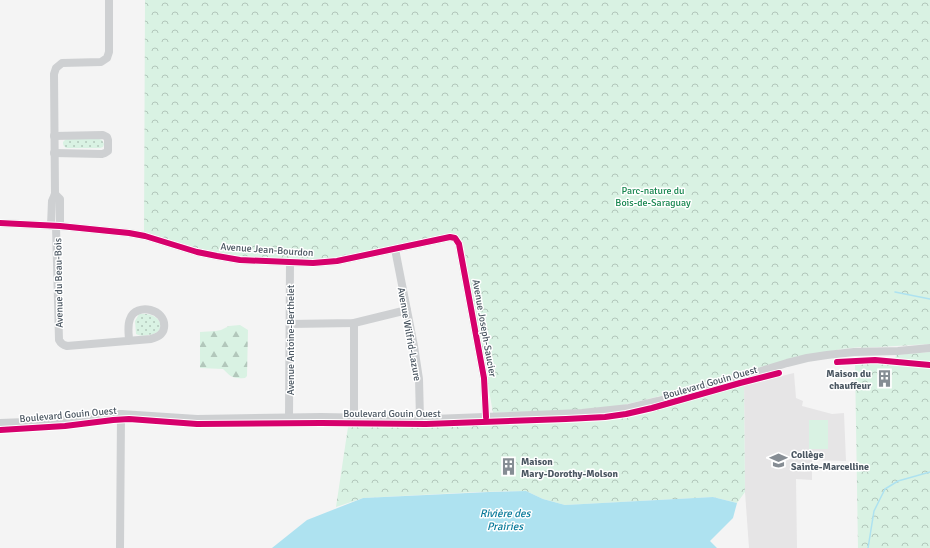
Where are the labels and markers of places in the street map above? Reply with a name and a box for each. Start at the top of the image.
place label: Maison du chauffeur [826,368,872,392]
building icon: Maison du chauffeur [874,369,894,389]
place label: Collège Sainte-Marcelline [791,449,869,473]
school or university icon: Collège Sainte-Marcelline [768,450,788,470]
place label: Maison Mary-Dorothy-Molson [521,456,619,480]
building icon: Maison Mary-Dorothy-Molson [498,457,518,477]

